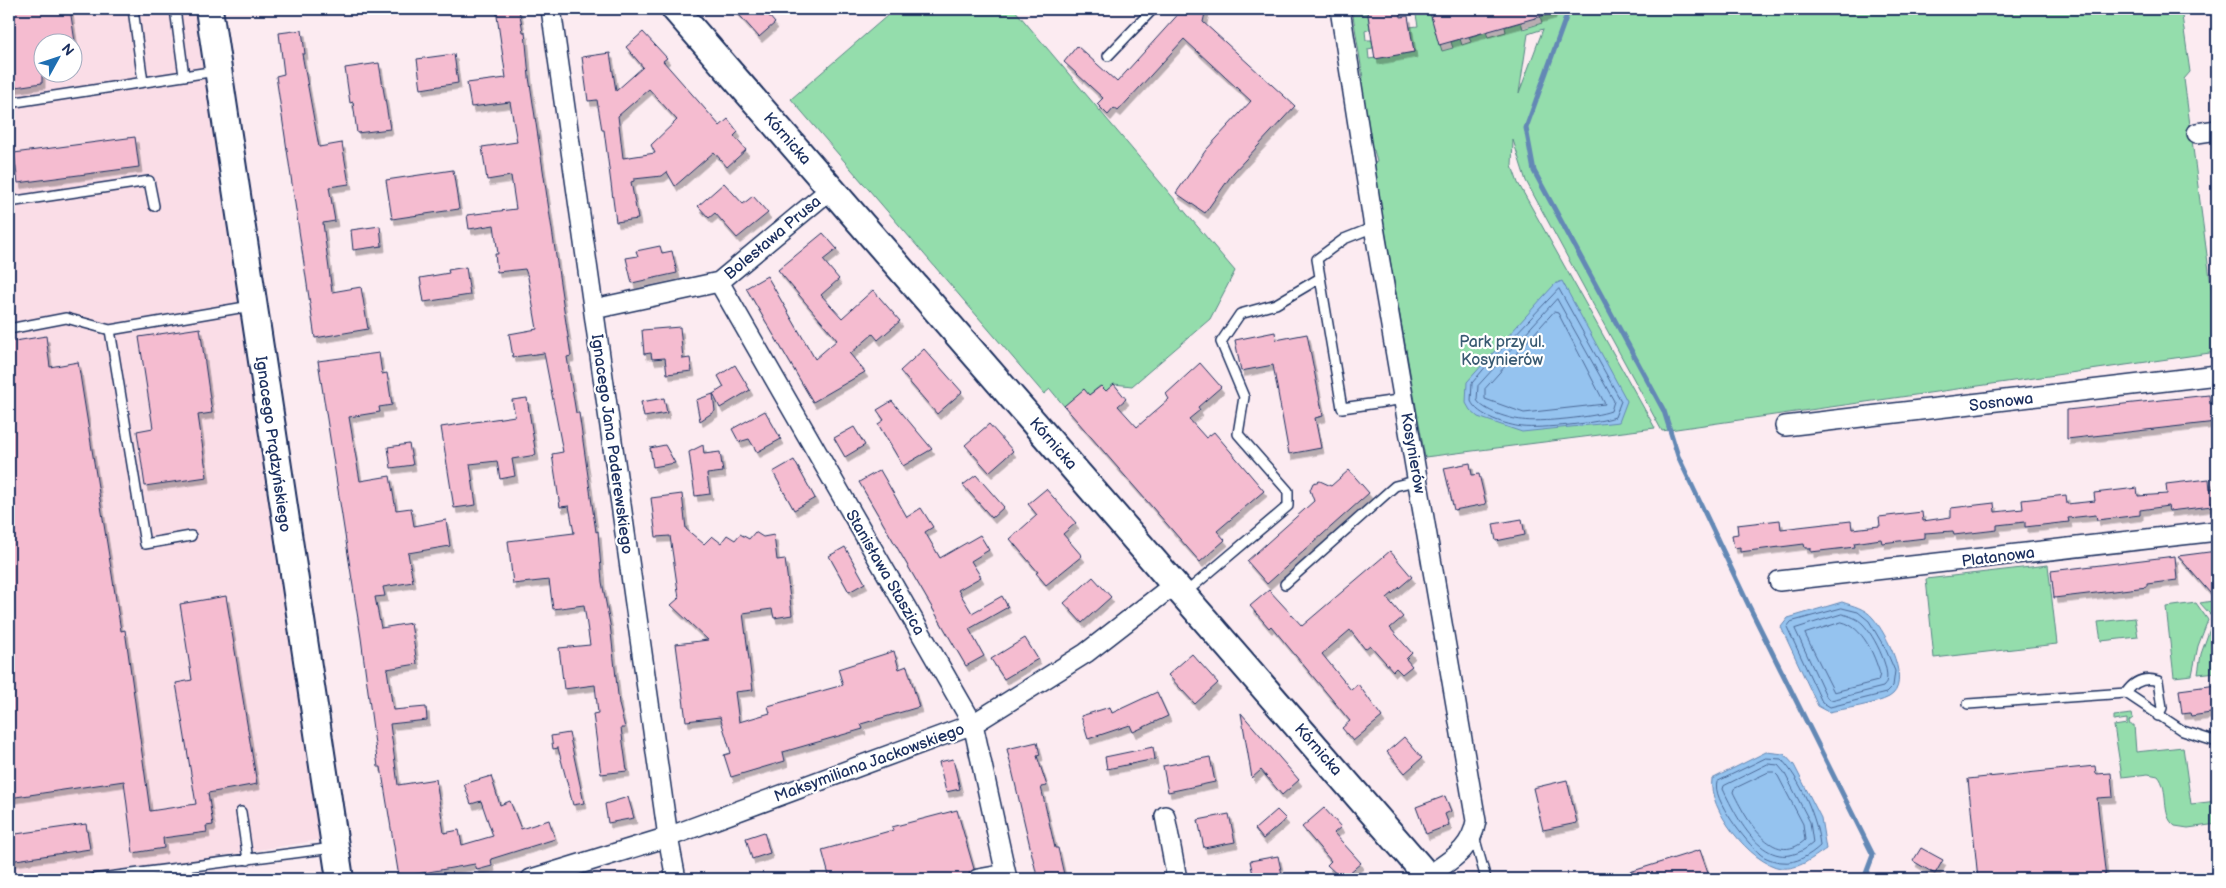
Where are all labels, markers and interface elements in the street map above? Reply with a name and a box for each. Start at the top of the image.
north arrow [32,32,82,82]
text: N [58,40,77,59]
street label: Kórnicka [759,109,815,169]
street label: Bolesława Prusa [721,192,825,284]
street label: Ignacego Jana Paderewskiego [587,333,636,555]
park label: Park przy ul. Kosynierów [1459,333,1545,370]
street label: Ignacego Prądzyńskiego [251,355,294,533]
street label: Sosnowa [1968,389,2034,416]
street label: Kosynierów [1396,411,1429,496]
street label: Kórnicka [1025,414,1081,474]
street label: Stanisława Staszica [841,507,928,639]
street label: Platanowa [1960,544,2036,571]
street label: Maksymiliana Jackowskiego [772,720,967,807]
street label: Kórnicka [1290,720,1346,780]

